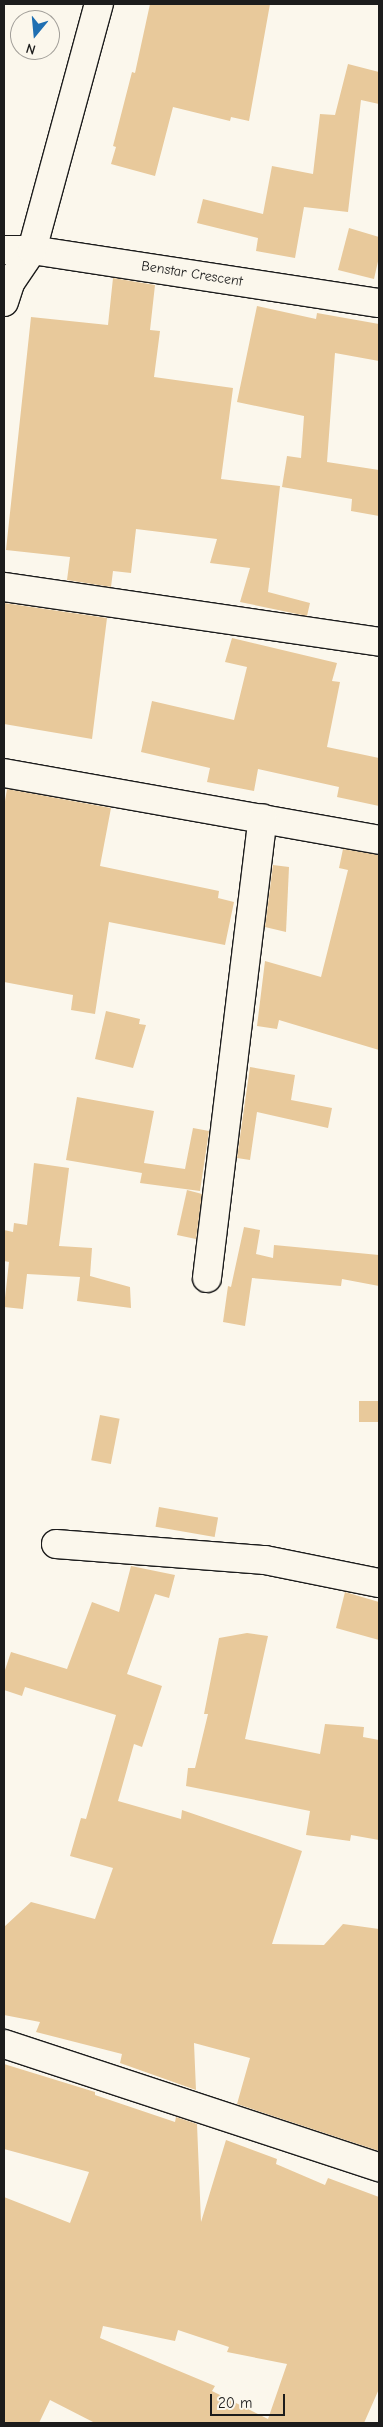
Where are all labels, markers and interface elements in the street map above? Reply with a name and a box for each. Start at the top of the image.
north arrow [10,10,60,60]
text: N [24,39,38,58]
street label: Benstar Crescent [140,258,244,290]
scale bar [213,2384,288,2416]
text: 20 m [218,2394,252,2412]

